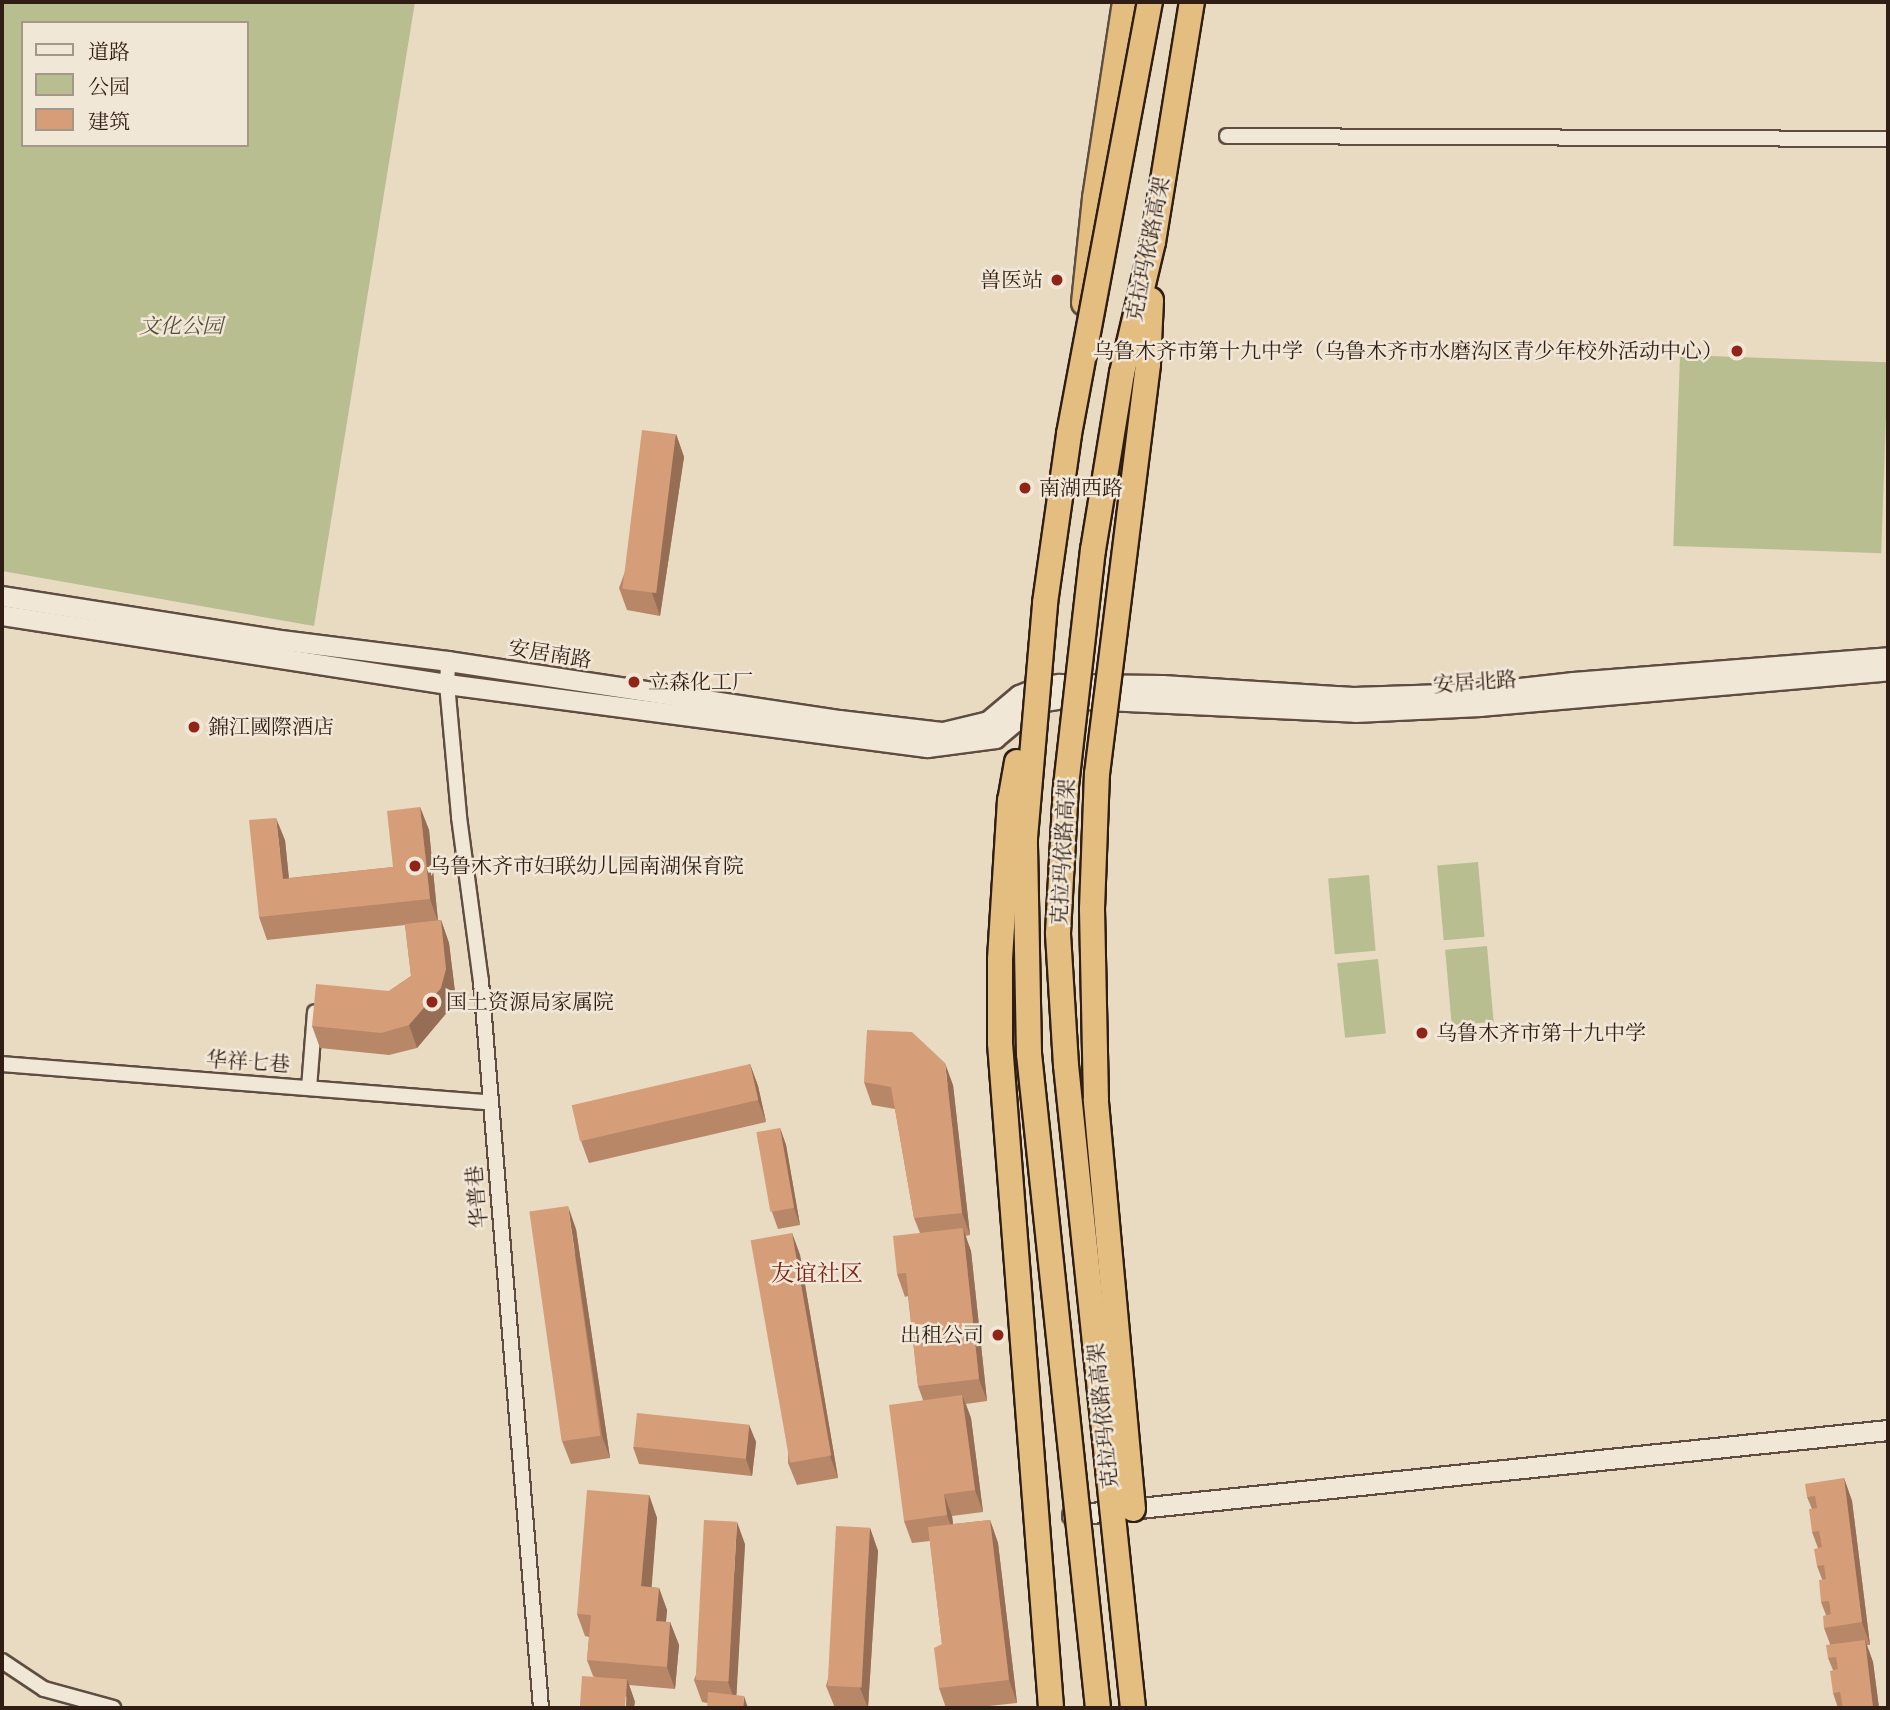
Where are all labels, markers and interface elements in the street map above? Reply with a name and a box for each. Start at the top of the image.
legend [21,21,248,147]
text: 道路 [88,39,130,65]
text: 公园 [88,74,130,100]
text: 建筑 [88,109,130,135]
street label: 克拉玛依路高架 [1122,174,1174,324]
place label: 兽医站 [980,267,1043,293]
marker: 兽医站 [1049,272,1065,288]
park label: 文化公园 [139,313,223,339]
place label: 乌鲁木齐市第十九中学（乌鲁木齐市水磨沟区青少年校外活动中心） [1093,338,1723,364]
marker: 乌鲁木齐市第十九中学（乌鲁木齐市水磨沟区青少年校外活动中心） [1729,343,1745,359]
place label: 南湖西路 [1039,475,1123,501]
marker: 南湖西路 [1017,480,1033,496]
street label: 安居南路 [507,635,593,673]
street label: 安居北路 [1432,667,1518,697]
place label: 立森化工厂 [648,669,753,695]
marker: 立森化工厂 [626,674,642,690]
place label: 錦江國際酒店 [208,714,334,740]
marker: 錦江國際酒店 [186,719,202,735]
street label: 克拉玛依路高架 [1047,778,1079,926]
place label: 乌鲁木齐市妇联幼儿园南湖保育院 [429,853,744,879]
marker: 乌鲁木齐市妇联幼儿园南湖保育院 [407,858,423,874]
place label: 国土资源局家属院 [446,989,614,1015]
marker: 国土资源局家属院 [424,994,440,1010]
place label: 乌鲁木齐市第十九中学 [1436,1020,1646,1046]
marker: 乌鲁木齐市第十九中学 [1414,1025,1430,1041]
street label: 华祥七巷 [205,1047,291,1077]
street label: 华普巷 [462,1165,492,1229]
district label: 友谊社区 [771,1259,863,1287]
place label: 出租公司 [900,1322,984,1348]
marker: 出租公司 [990,1327,1006,1343]
street label: 克拉玛依路高架 [1083,1342,1123,1490]

